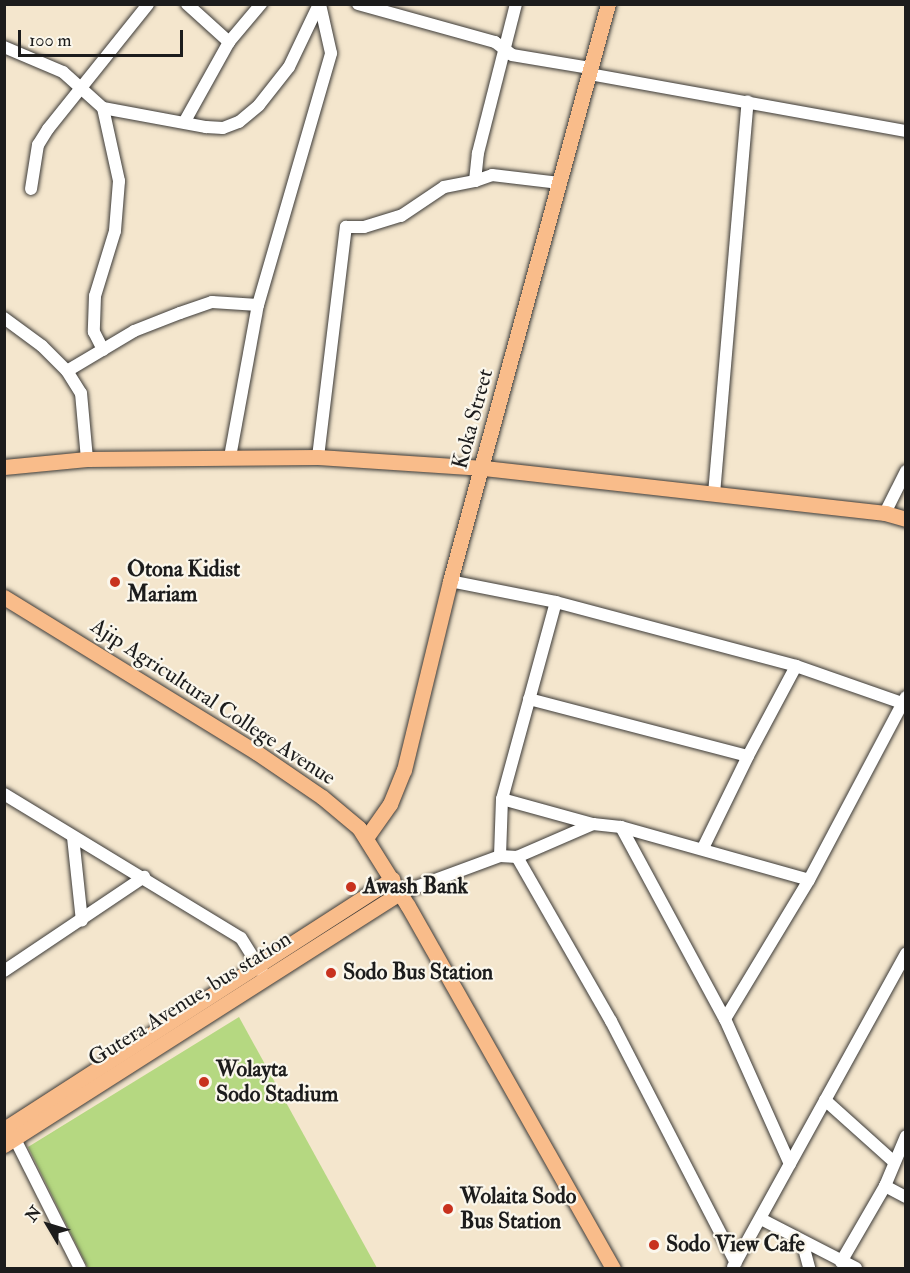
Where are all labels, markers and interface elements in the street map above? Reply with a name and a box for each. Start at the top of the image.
scale bar [21,18,186,56]
text: 100 m [29,29,72,52]
street label: Koka Street [447,366,499,472]
place label: Otona Kidist Mariam [127,556,240,608]
marker: Otona Kidist Mariam [108,575,122,589]
street label: Ajip Agricultural College Avenue [86,613,340,791]
place label: Awash Bank [363,874,468,900]
marker: Awash Bank [344,880,358,894]
street label: Gutera Avenue, bus station [84,926,296,1072]
place label: Sodo Bus Station [343,960,493,986]
marker: Sodo Bus Station [324,966,338,980]
place label: Wolayta Sodo Stadium [216,1056,338,1108]
marker: Wolayta Sodo Stadium [197,1075,211,1089]
place label: Wolaita Sodo Bus Station [460,1183,576,1234]
north arrow [18,1195,78,1255]
text: N [22,1202,46,1226]
marker: Wolaita Sodo Bus Station [441,1202,455,1216]
place label: Sodo View Cafe [666,1232,805,1258]
marker: Sodo View Cafe [647,1238,661,1252]

